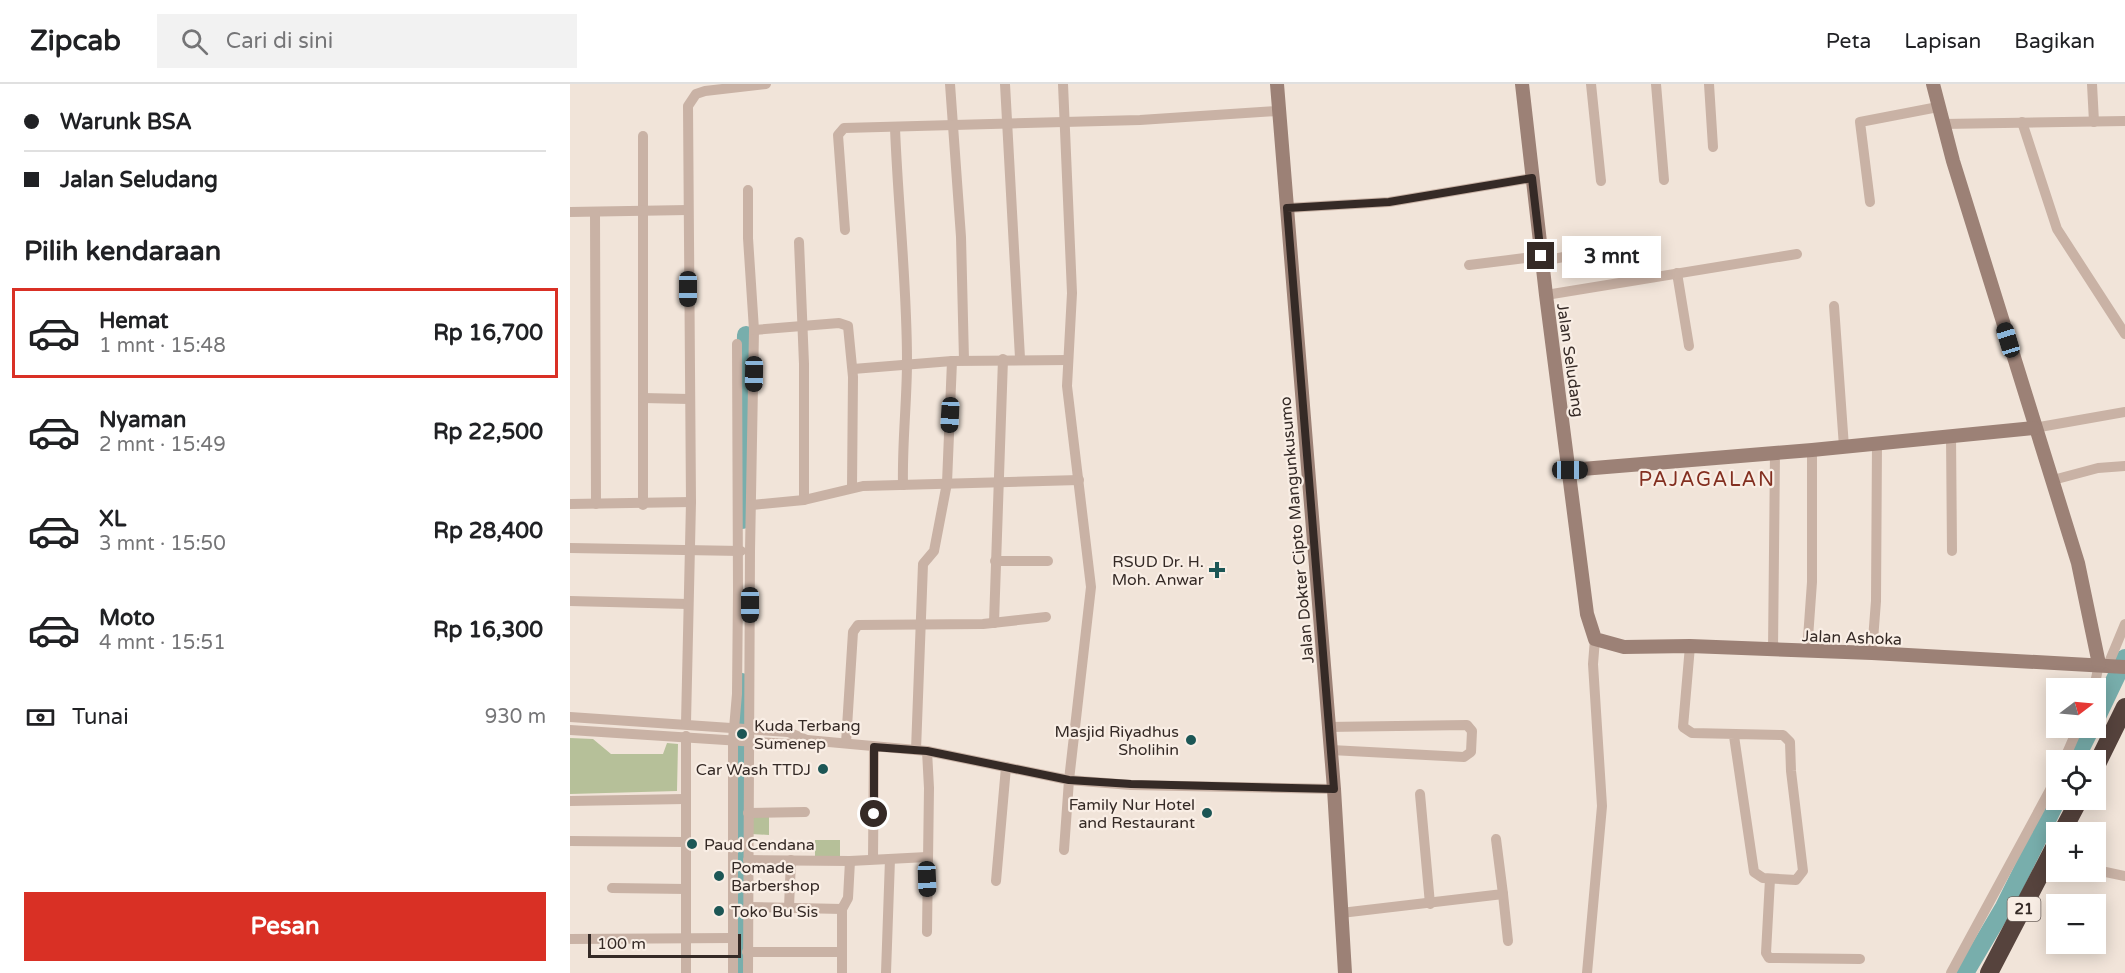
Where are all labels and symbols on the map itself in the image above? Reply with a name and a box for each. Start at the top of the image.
callout: 3 mnt [1562,235,1661,277]
route end [1527,242,1554,269]
car [679,271,697,307]
street label: Jalan Seludang [1552,302,1588,418]
car [1994,320,2022,360]
car [745,356,763,392]
street label: Jalan Dokter Cipto Mangunkusumo [1275,396,1319,664]
car [940,397,960,433]
car [1552,461,1588,479]
district label: PAJAGALAN [1638,468,1776,492]
place label: RSUD Dr. H. Moh. Anwar [1112,552,1205,590]
marker: RSUD Dr. H. Moh. Anwar [1208,561,1226,579]
car [741,587,759,623]
street label: Jalan Ashoka [1802,626,1902,650]
north arrow [2046,678,2106,738]
place label: Kuda Terbang Sumenep [754,716,861,754]
place label: Masjid Riyadhus Sholihin [1055,722,1179,760]
marker: Kuda Terbang Sumenep [735,727,749,741]
marker: Masjid Riyadhus Sholihin [1184,733,1198,747]
place label: Car Wash TTDJ [696,760,811,780]
marker: Car Wash TTDJ [816,762,830,776]
place label: Family Nur Hotel and Restaurant [1069,795,1195,833]
route start [860,800,887,827]
marker: Family Nur Hotel and Restaurant [1200,806,1214,820]
place label: Paud Cendana [704,835,815,855]
marker: Paud Cendana [685,837,699,851]
place label: Pomade Barbershop [731,858,820,896]
car [917,861,937,897]
marker: Pomade Barbershop [712,869,726,883]
road number: 21 [2008,897,2040,921]
place label: Toko Bu Sis [731,902,818,922]
marker: Toko Bu Sis [712,904,726,918]
scale bar [588,931,741,958]

